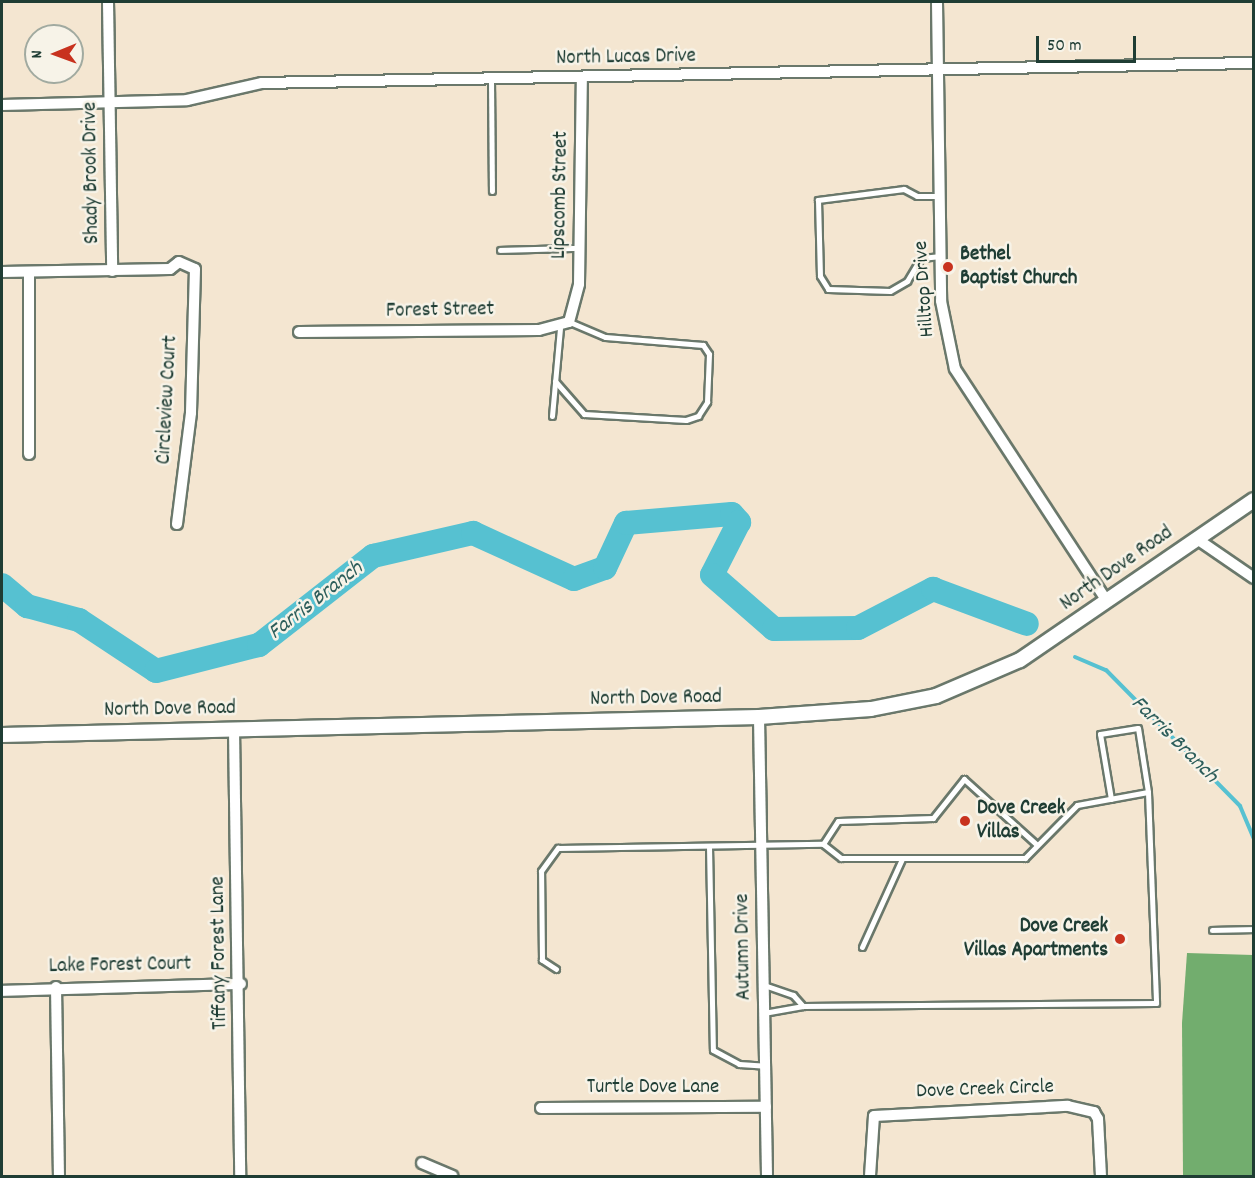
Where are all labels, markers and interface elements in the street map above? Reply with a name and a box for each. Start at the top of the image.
north arrow [24,24,84,84]
scale bar [1039,24,1140,62]
text: 50 m [1047,34,1082,59]
street label: North Lucas Drive [556,44,696,72]
text: N [26,50,49,58]
street label: Shady Brook Drive [78,102,106,244]
street label: Lipscomb Street [547,131,575,259]
street label: Hilltop Drive [909,240,941,338]
place label: Bethel Baptist Church [960,242,1077,292]
marker: Bethel Baptist Church [941,260,955,274]
street label: Forest Street [386,297,494,325]
street label: Circleview Court [152,335,184,465]
street label: North Dove Road [1056,521,1178,617]
water label: Farris Branch [263,556,369,646]
street label: North Dove Road [590,685,722,713]
water label: Farris Branch [1125,691,1223,789]
street label: North Dove Road [104,696,236,724]
place label: Dove Creek Villas [977,796,1065,846]
marker: Dove Creek Villas [958,814,972,828]
street label: Tiffany Forest Lane [206,876,234,1030]
street label: Autumn Drive [730,893,758,1001]
place label: Dove Creek Villas Apartments [964,914,1108,964]
marker: Dove Creek Villas Apartments [1113,932,1127,946]
street label: Lake Forest Court [49,952,191,980]
street label: Turtle Dove Lane [587,1075,719,1101]
street label: Dove Creek Circle [916,1075,1054,1105]

